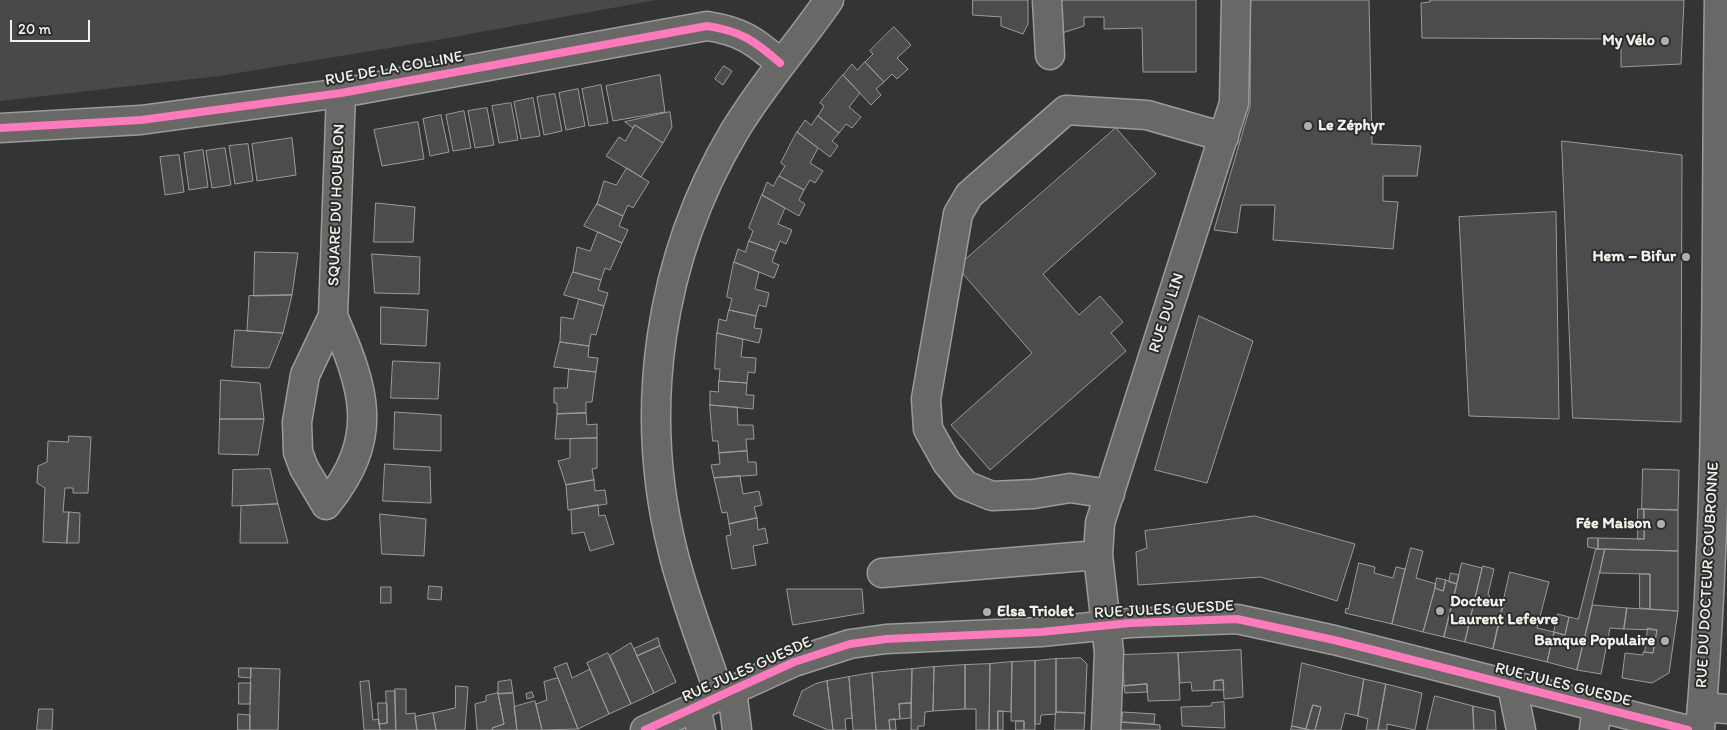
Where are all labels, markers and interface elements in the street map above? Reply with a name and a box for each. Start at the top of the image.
scale bar [12,10,92,42]
text: 20 m [18,20,51,38]
place label: My Vélo [1602,31,1655,51]
marker: My Vélo [1659,35,1671,47]
street label: RUE DE LA COLLINE [324,47,464,91]
place label: Le Zéphyr [1318,116,1385,136]
marker: Le Zéphyr [1302,120,1314,132]
street label: SQUARE DU HOUBLON [325,124,349,286]
place label: Hem – Bifur [1592,247,1676,267]
marker: Hem – Bifur [1680,251,1692,263]
street label: RUE DU LIN [1145,271,1189,355]
street label: RUE DU DOCTEUR COUBRONNE [1692,461,1724,689]
place label: Fée Maison [1576,514,1651,534]
marker: Fée Maison [1655,518,1667,530]
place label: Docteur Laurent Lefevre [1450,592,1558,630]
street label: RUE JULES GUESDE [1094,597,1234,623]
place label: Elsa Triolet [997,602,1074,622]
marker: Docteur Laurent Lefevre [1434,605,1446,617]
marker: Elsa Triolet [981,606,993,618]
place label: Banque Populaire [1534,631,1655,651]
street label: RUE JULES GUESDE [679,633,815,707]
marker: Banque Populaire [1659,635,1671,647]
street label: RUE JULES GUESDE [1493,659,1633,711]

